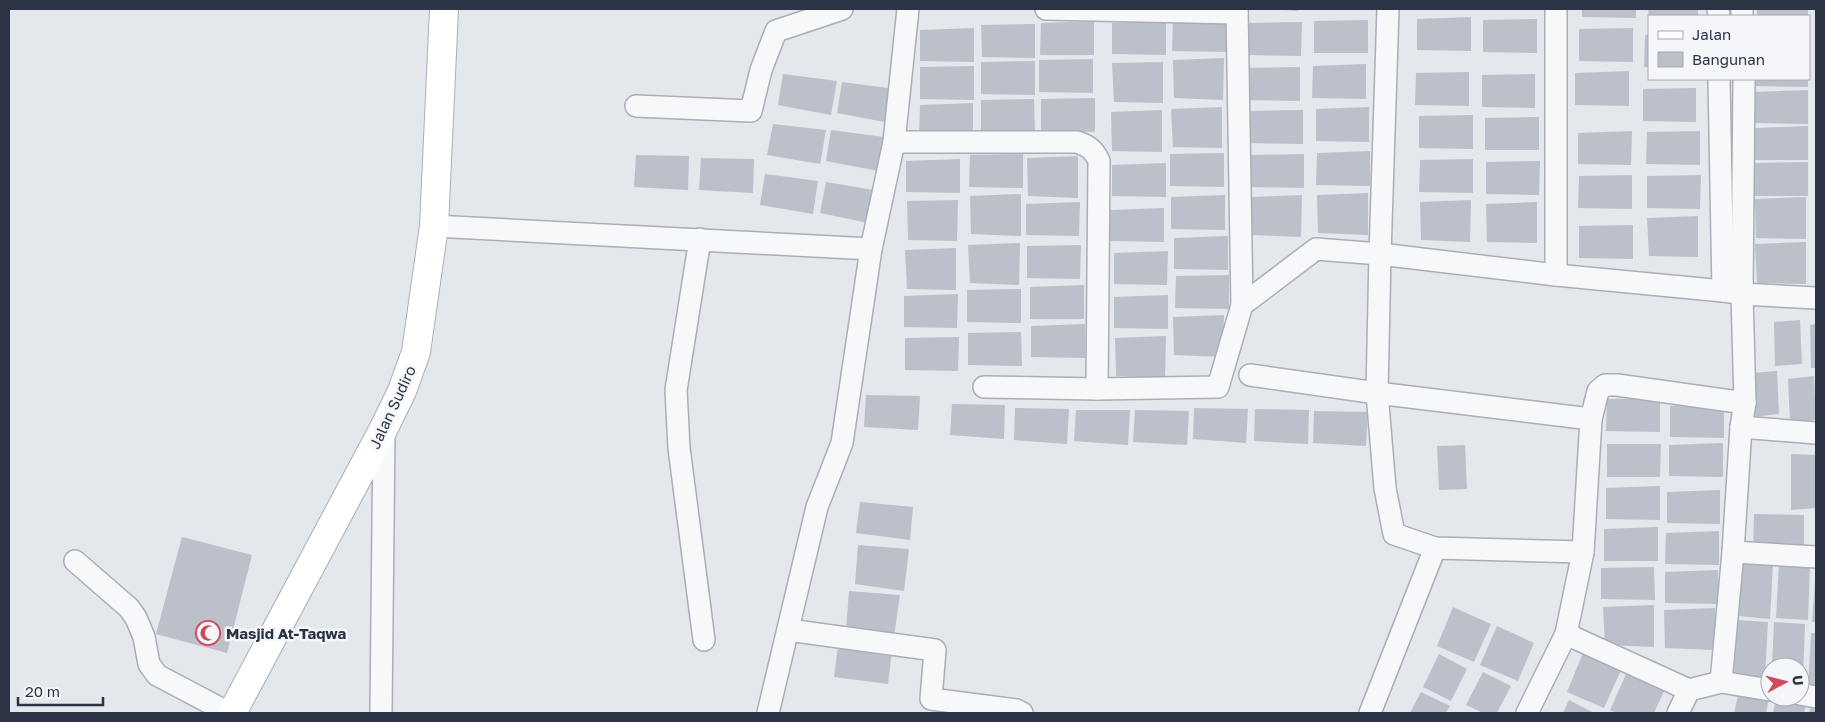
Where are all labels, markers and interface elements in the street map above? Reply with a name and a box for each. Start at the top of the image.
legend [1648,15,1810,80]
text: Jalan [1692,25,1731,43]
text: Bangunan [1692,50,1765,68]
street label: Jalan Sudiro [365,363,419,451]
mosque icon: Masjid At-Taqwa [195,620,221,646]
place label: Masjid At-Taqwa [226,624,346,642]
north arrow [1760,657,1810,707]
scale bar [18,674,102,706]
text: U [1789,674,1807,686]
text: 20 m [25,682,60,700]

